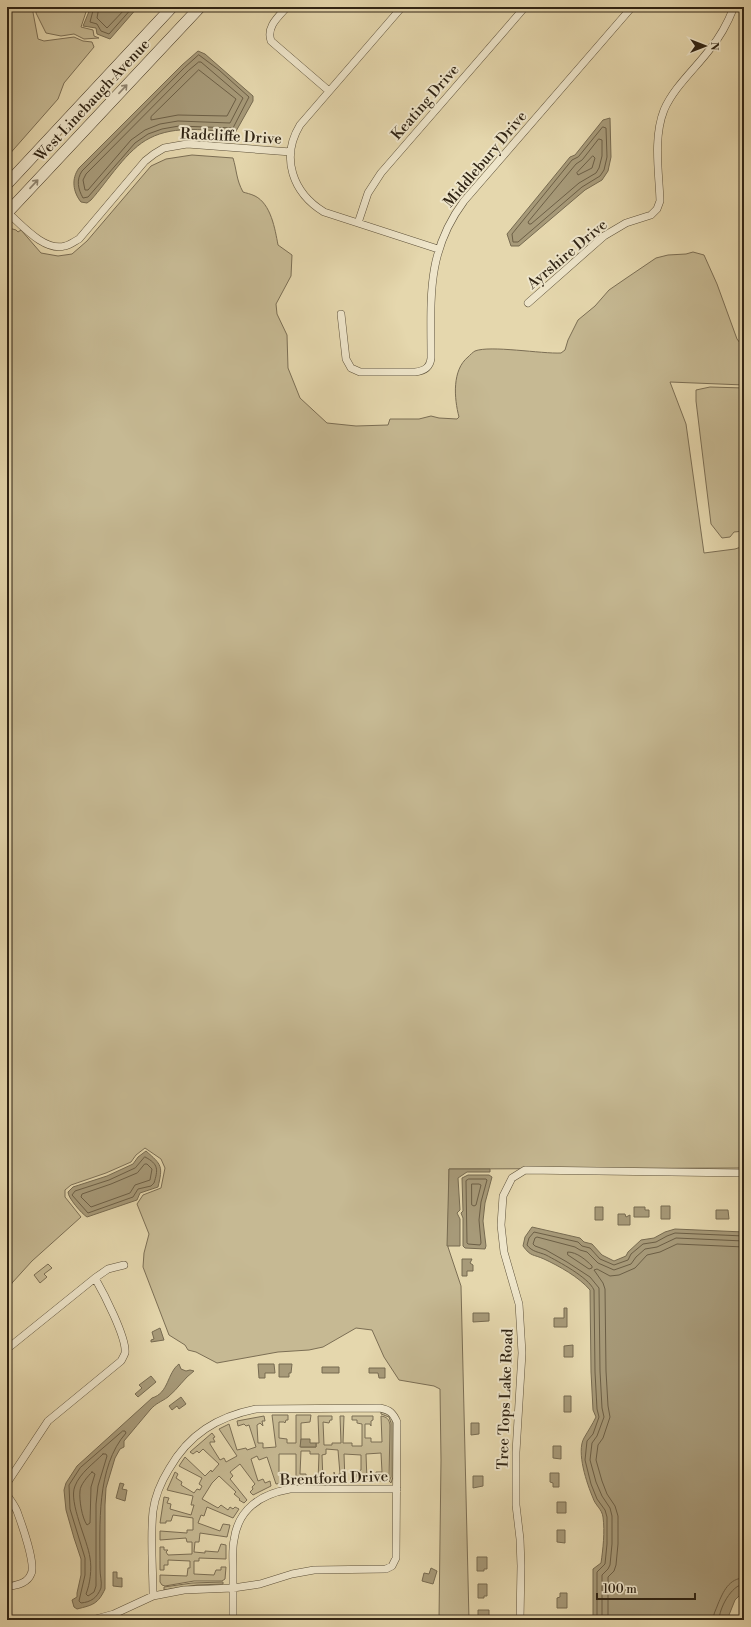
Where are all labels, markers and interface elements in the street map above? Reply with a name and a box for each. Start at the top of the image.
north arrow [685,26,725,66]
street label: West Linebaugh Avenue [30,35,154,166]
text: N [707,42,721,51]
street label: Keating Drive [387,61,463,144]
one-way arrow [118,84,128,94]
street label: Middlebury Drive [440,107,531,211]
street label: Radcliffe Drive [180,124,282,149]
one-way arrow [29,179,39,189]
street label: Ayrshire Drive [523,215,611,294]
street label: Tree Tops Lake Road [494,1328,517,1470]
street label: Brentford Drive [278,1467,389,1490]
scale bar [597,1575,695,1601]
text: 100 m [603,1582,637,1597]

